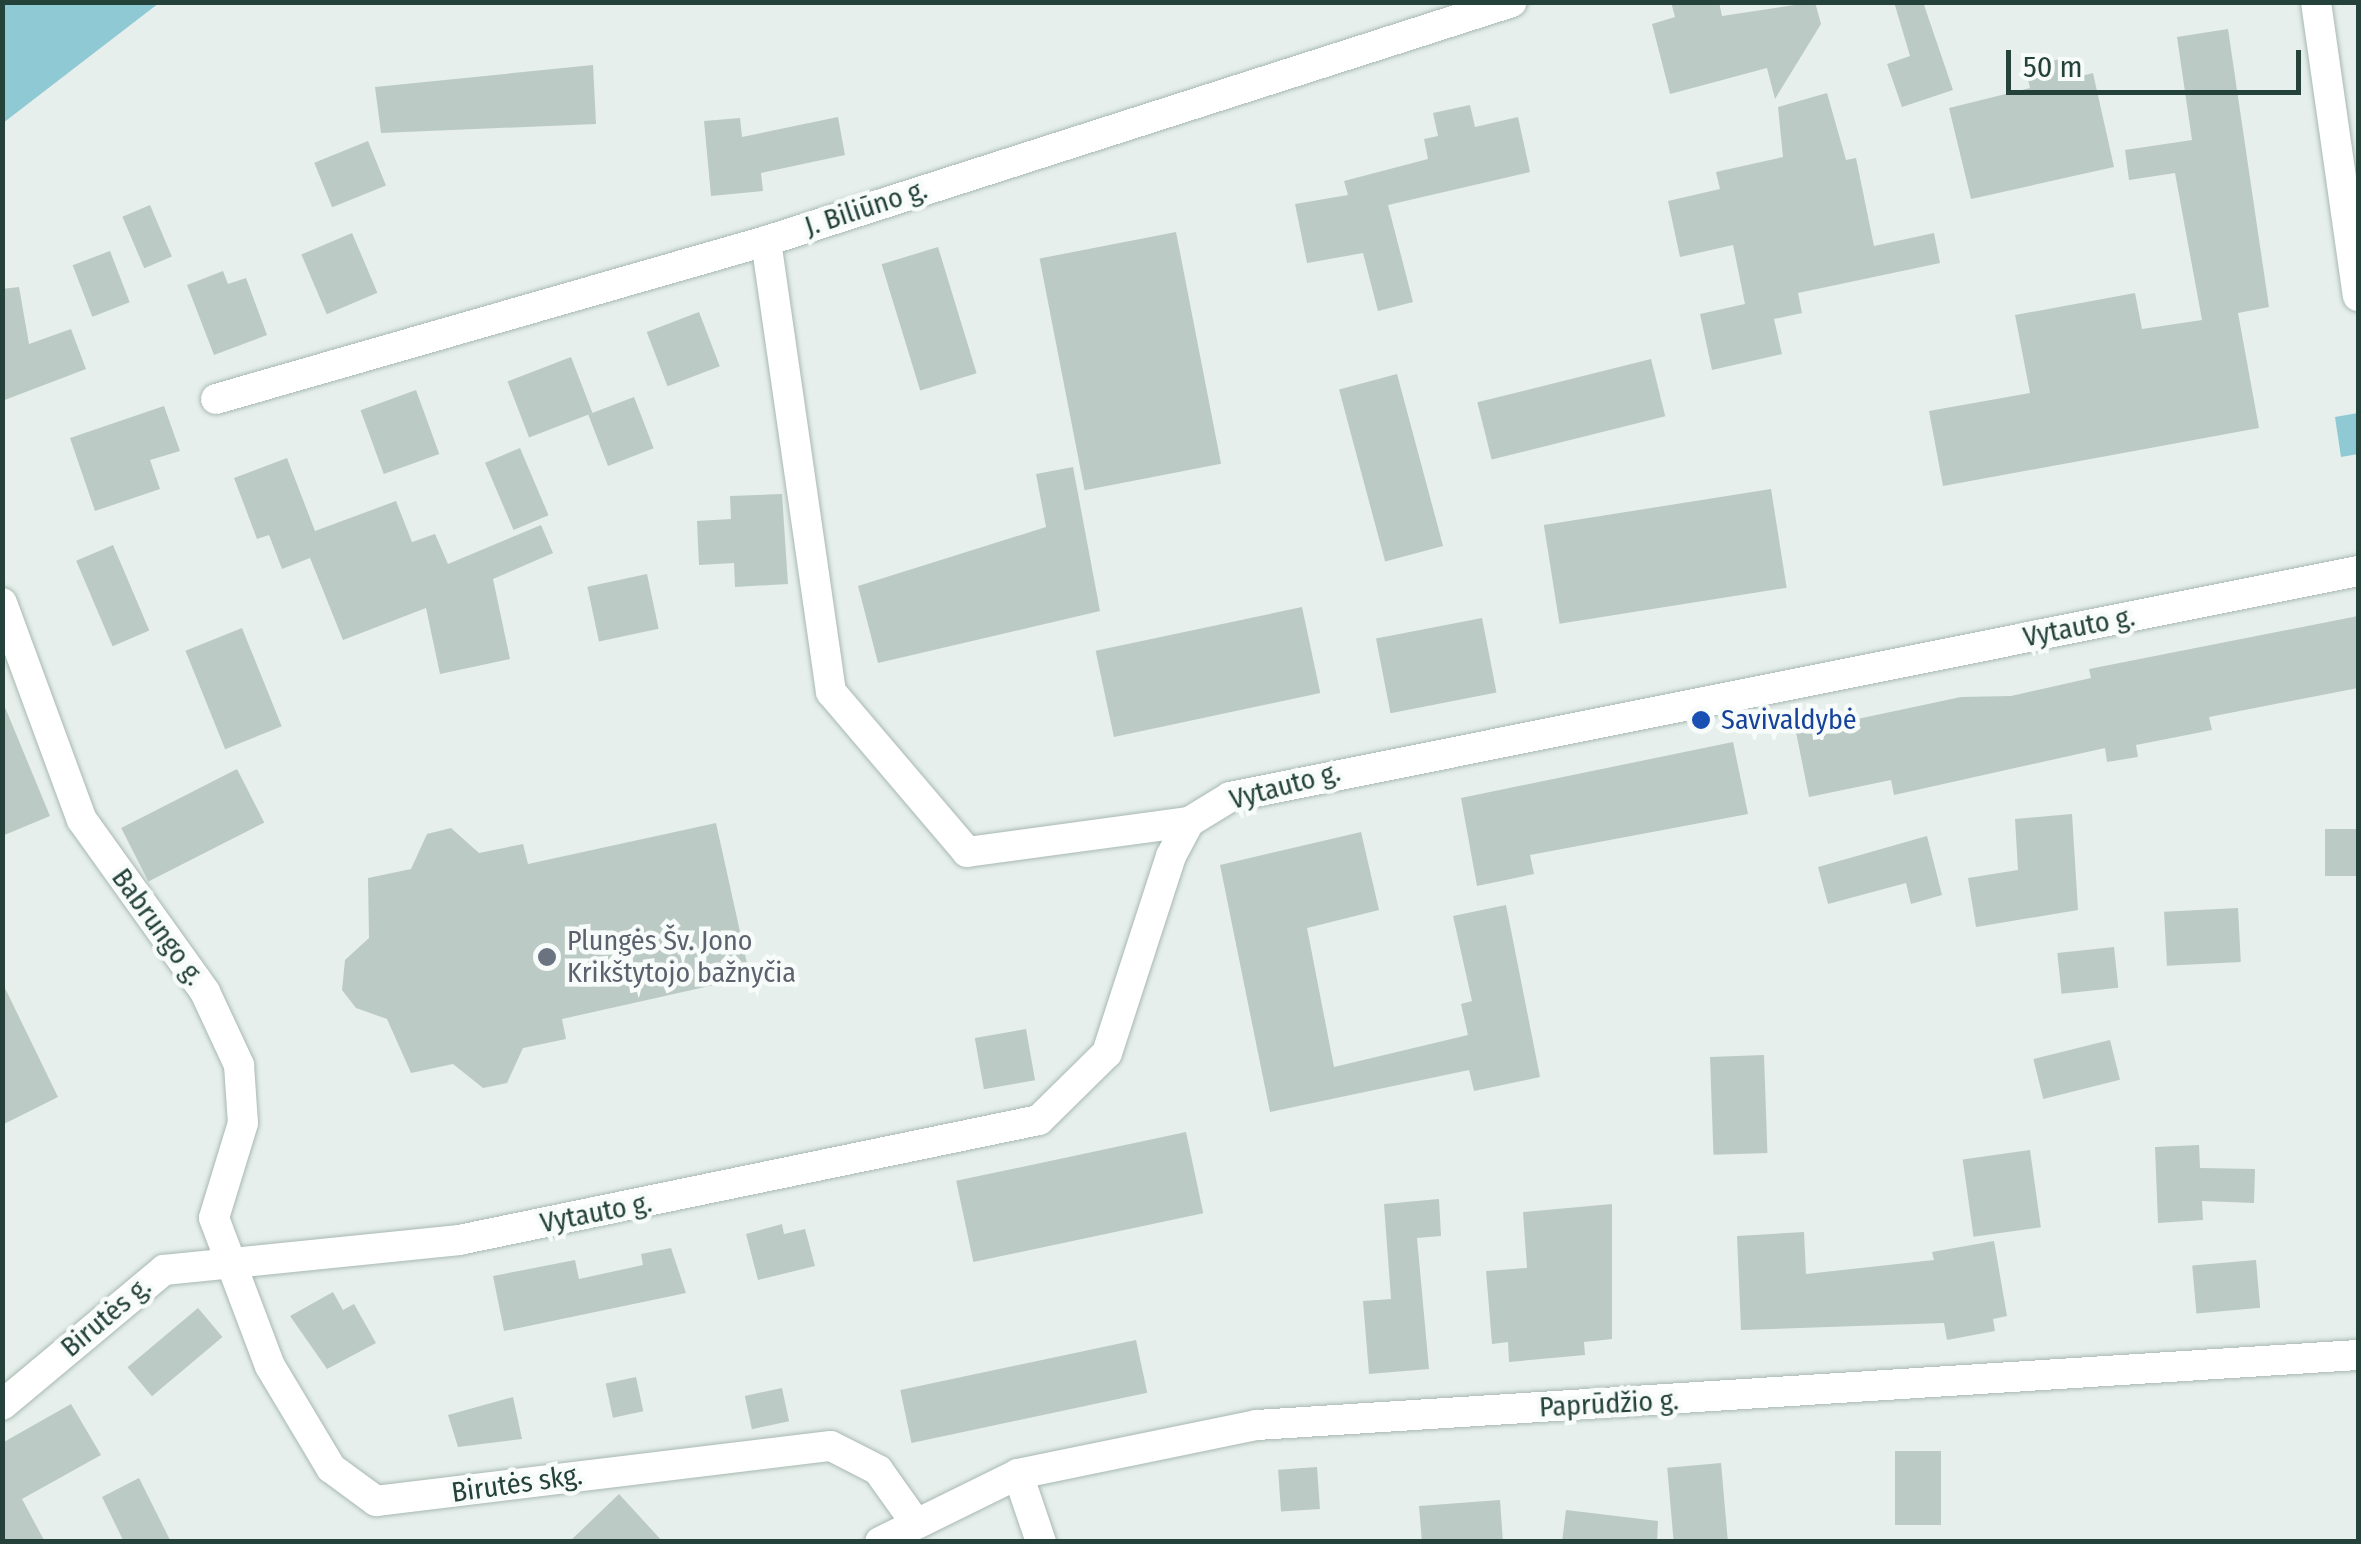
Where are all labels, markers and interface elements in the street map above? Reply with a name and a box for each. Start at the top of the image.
scale bar [2011,30,2306,92]
text: 50 m [2023,49,2083,85]
street label: J. Biliūno g. [801,172,931,244]
street label: Vytauto g. [2020,600,2138,654]
place label: Savivaldybė [1721,703,1857,737]
marker: Savivaldybė [1690,709,1712,731]
street label: Vytauto g. [1226,755,1344,817]
street label: Babrungo g. [104,862,212,992]
place label: Plungės Šv. Jono Krikštytojo bažnyčia [567,924,796,990]
marker: Plungės Šv. Jono Krikštytojo bažnyčia [536,946,558,968]
street label: Vytauto g. [537,1186,655,1240]
street label: Birutės g. [54,1270,158,1364]
street label: Paprūdžio g. [1538,1384,1680,1424]
street label: Birutės skg. [449,1458,585,1510]

